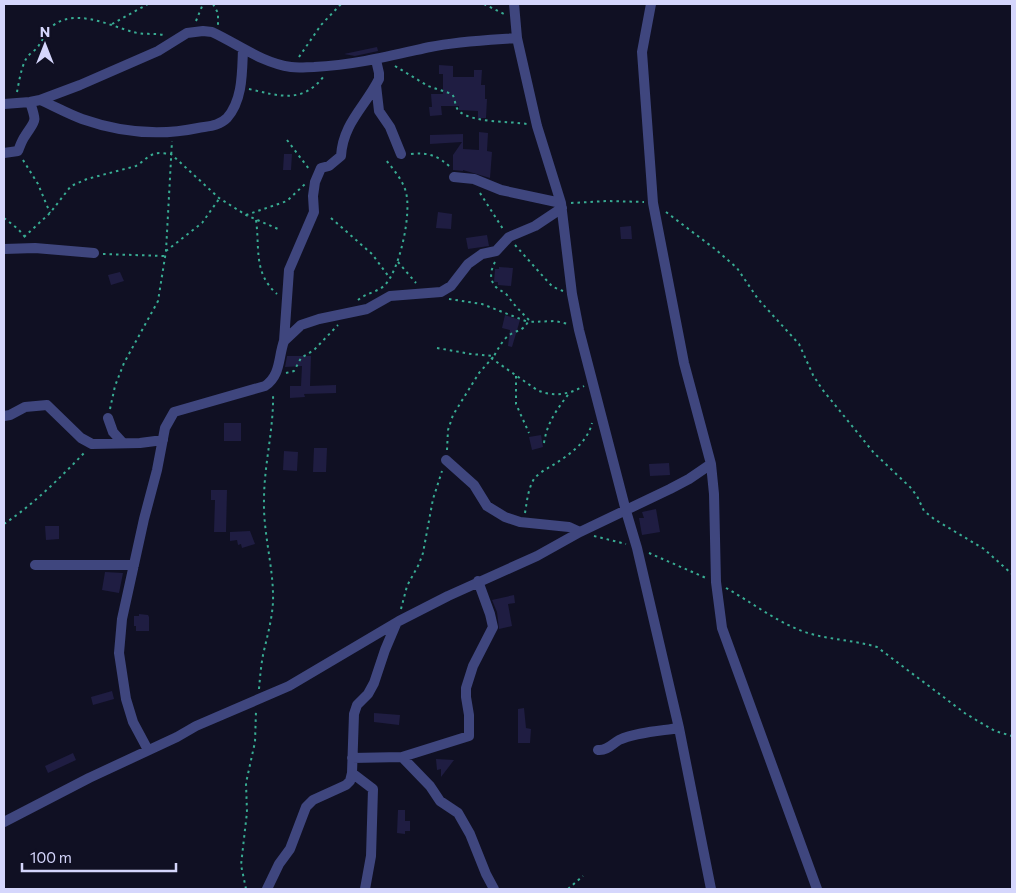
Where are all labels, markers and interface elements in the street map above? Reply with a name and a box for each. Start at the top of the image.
north arrow [20,20,70,70]
text: N [40,23,50,40]
scale bar [22,840,176,872]
text: 100 m [30,848,72,866]

